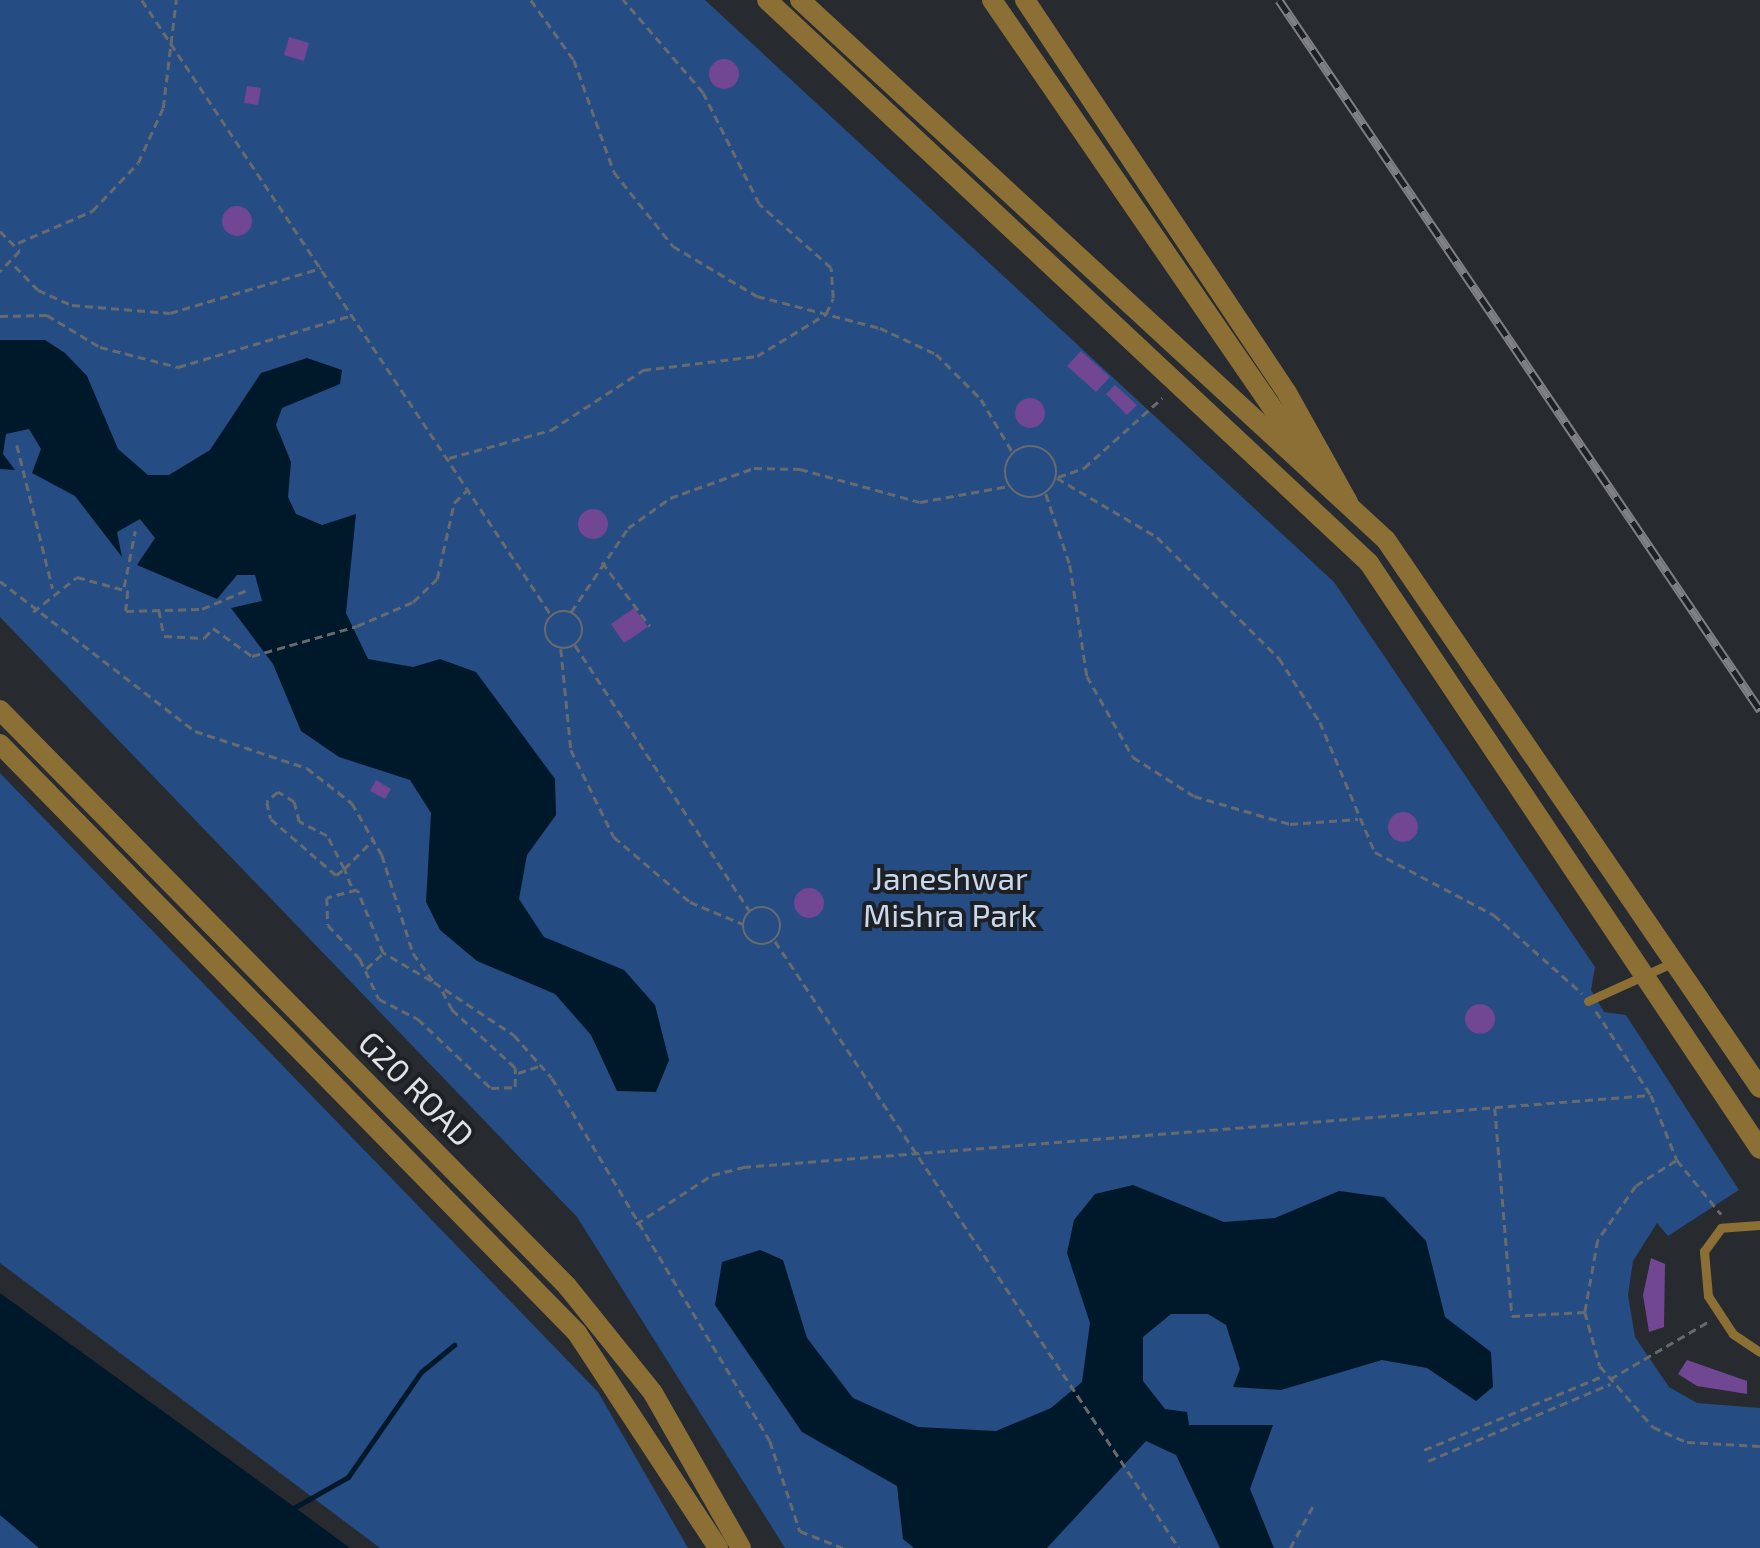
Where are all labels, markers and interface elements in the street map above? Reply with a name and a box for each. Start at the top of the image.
park label: Janeshwar Mishra Park [863,859,1037,934]
street label: G20 ROAD [352,1023,482,1153]

